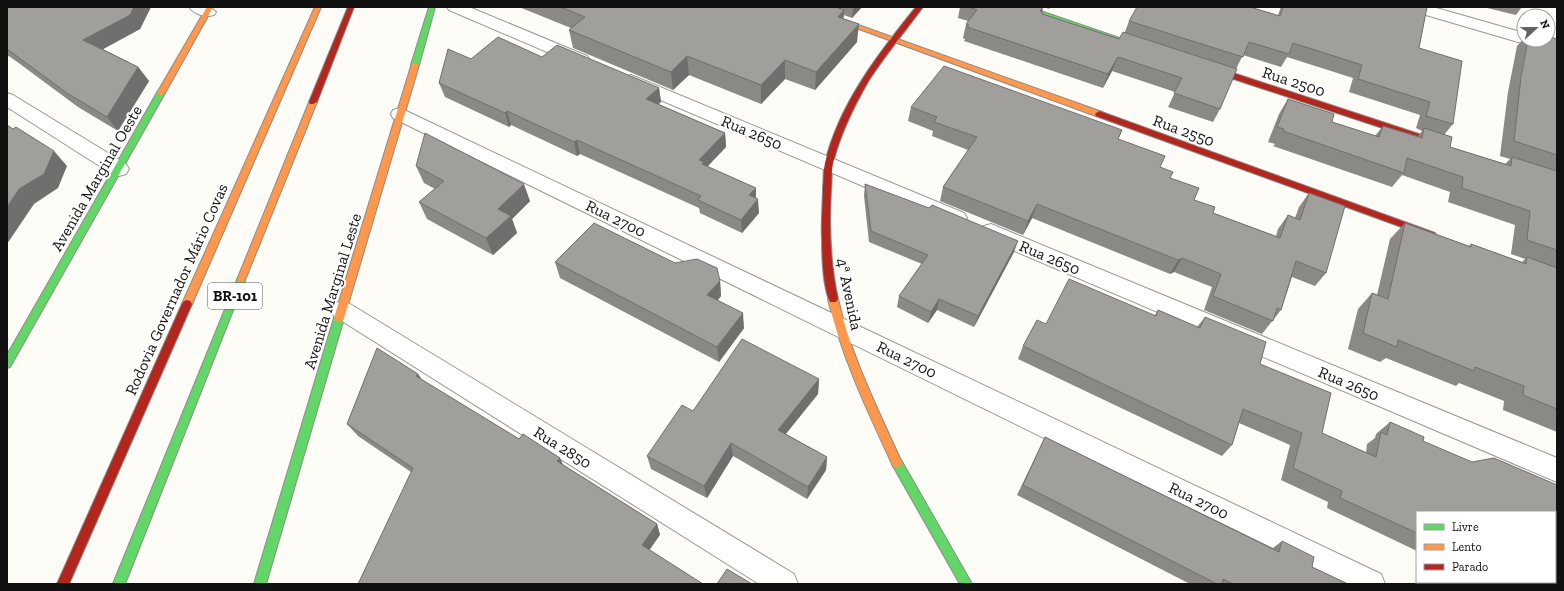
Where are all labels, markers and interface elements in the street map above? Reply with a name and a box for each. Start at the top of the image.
north arrow [1516,8,1556,48]
text: N [1537,18,1553,31]
street label: Rua 2500 [1260,62,1328,101]
street label: Avenida Marginal Oeste [47,102,146,254]
street label: Rua 2650 [718,111,785,154]
street label: Rua 2550 [1150,111,1217,150]
street label: Rodovia Governador Mário Covas [121,180,232,398]
street label: Rua 2700 [583,196,649,241]
street label: Avenida Marginal Leste [300,211,365,371]
street label: Rua 2650 [1016,236,1083,279]
street label: 4ª Avenida [833,256,866,332]
road number: BR-101 [208,283,262,309]
street label: Rua 2700 [874,337,940,382]
street label: Rua 2650 [1315,362,1382,405]
street label: Rua 2850 [530,422,595,473]
street label: Rua 2700 [1166,478,1232,523]
legend [1416,511,1556,583]
text: Livre [1452,520,1479,534]
text: Lento [1452,540,1482,554]
text: Parado [1452,560,1488,574]

